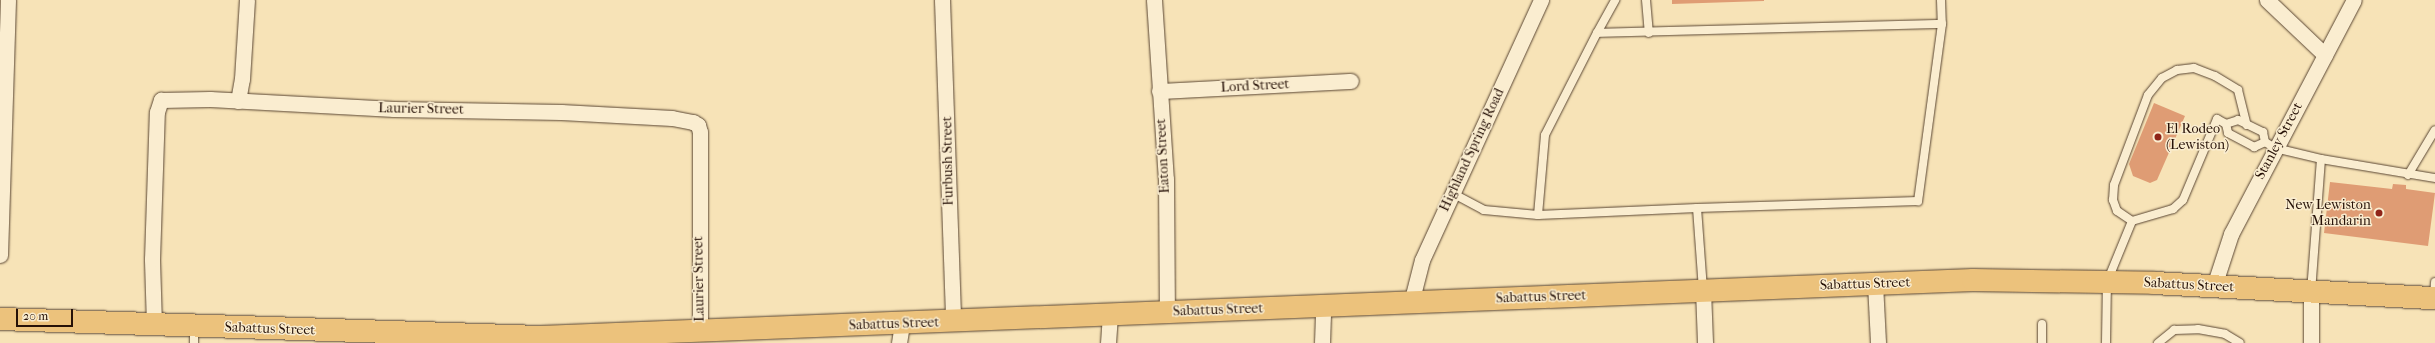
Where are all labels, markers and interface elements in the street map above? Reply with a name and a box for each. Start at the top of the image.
street label: Lord Street [1220,76,1290,96]
street label: Highland Spring Road [1436,86,1508,214]
street label: Laurier Street [378,100,464,118]
street label: Stanley Street [2252,100,2306,182]
street label: Furbush Street [939,116,957,206]
street label: Eaton Street [1153,118,1173,194]
place label: El Rodeo (Lewiston) [2166,121,2229,154]
marker: El Rodeo (Lewiston) [2153,132,2163,142]
place label: New Lewiston Mandarin [2285,197,2371,230]
marker: New Lewiston Mandarin [2374,208,2384,218]
street label: Laurier Street [690,236,708,322]
street label: Sabattus Street [1819,274,1911,294]
street label: Sabattus Street [2143,274,2235,296]
street label: Sabattus Street [1495,287,1587,307]
street label: Sabattus Street [1172,300,1264,320]
scale bar [18,301,75,327]
text: 20 m [23,309,48,323]
street label: Sabattus Street [848,314,940,334]
street label: Sabattus Street [224,319,316,339]

